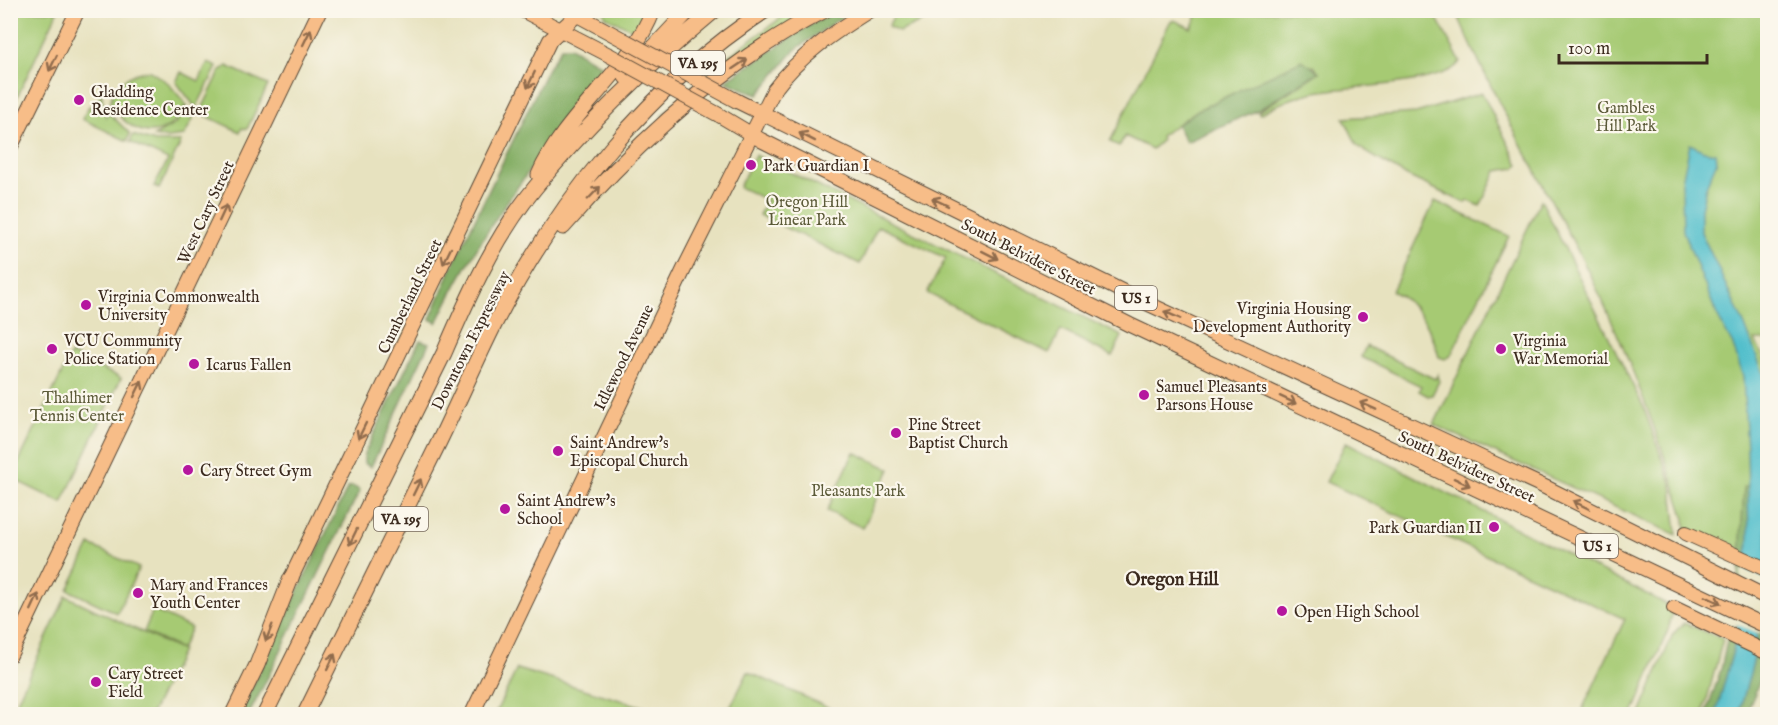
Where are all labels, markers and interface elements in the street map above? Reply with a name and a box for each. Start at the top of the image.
scale bar [1559,27,1708,65]
one-way arrow [301,29,313,47]
text: 100 m [1568,38,1610,61]
road number: VA 195 [671,51,725,75]
one-way arrow [46,54,58,72]
one-way arrow [731,58,748,70]
one-way arrow [524,70,536,88]
place label: Gladding Residence Center [91,83,208,121]
marker: Gladding Residence Center [72,93,86,107]
park label: Gambles Hill Park [1596,99,1657,137]
one-way arrow [799,131,817,142]
place label: Park Guardian I [763,157,869,177]
street label: West Cary Street [174,158,240,268]
marker: Park Guardian I [744,158,758,172]
one-way arrow [587,185,601,200]
park label: Oregon Hill Linear Park [766,193,849,231]
one-way arrow [932,196,950,208]
one-way arrow [218,205,230,223]
street label: South Belvidere Street [957,215,1099,301]
street label: Cumberland Street [374,236,447,358]
one-way arrow [440,246,452,264]
one-way arrow [981,250,999,261]
street label: Downtown Expressway [428,268,516,414]
road number: US 1 [1115,286,1157,310]
place label: Virginia Commonwealth University [97,288,260,326]
marker: Virginia Commonwealth University [79,298,93,312]
place label: Virginia Housing Development Authority [1193,300,1351,338]
street label: Idlewood Avenue [590,302,659,414]
one-way arrow [1164,309,1182,321]
marker: Virginia Housing Development Authority [1356,310,1370,324]
place label: VCU Community Police Station [63,332,182,370]
place label: Virginia War Memorial [1512,332,1609,370]
marker: VCU Community Police Station [45,342,59,356]
marker: Virginia War Memorial [1494,342,1508,356]
place label: Icarus Fallen [206,356,292,376]
marker: Icarus Fallen [187,357,201,371]
place label: Samuel Pleasants Parsons House [1156,378,1267,416]
one-way arrow [133,380,145,398]
marker: Samuel Pleasants Parsons House [1137,388,1151,402]
park label: Thalhimer Tennis Center [30,389,124,427]
one-way arrow [1279,395,1297,407]
one-way arrow [1359,400,1377,411]
place label: Pine Street Baptist Church [908,416,1008,454]
one-way arrow [356,422,367,440]
marker: Pine Street Baptist Church [889,426,903,440]
street label: South Belvidere Street [1395,427,1538,508]
place label: Saint Andrew's Episcopal Church [570,434,688,472]
marker: Saint Andrew's Episcopal Church [551,444,565,458]
place label: Cary Street Gym [200,462,312,482]
marker: Cary Street Gym [181,463,195,477]
one-way arrow [1452,476,1470,488]
one-way arrow [412,478,423,496]
park label: Pleasants Park [811,482,905,502]
place label: Saint Andrew's School [517,492,616,530]
one-way arrow [1572,498,1590,510]
marker: Saint Andrew's School [498,502,512,516]
road number: VA 195 [374,507,428,531]
place label: Park Guardian II [1369,519,1482,539]
marker: Park Guardian II [1487,520,1501,534]
one-way arrow [347,528,359,545]
road number: US 1 [1576,534,1618,558]
district label: Oregon Hill [1126,569,1219,592]
place label: Mary and Frances Youth Center [150,576,268,614]
marker: Mary and Frances Youth Center [131,586,145,600]
one-way arrow [30,594,42,612]
one-way arrow [1703,595,1721,607]
place label: Open High School [1294,603,1420,623]
marker: Open High School [1275,604,1289,618]
one-way arrow [263,623,274,642]
one-way arrow [325,654,337,671]
place label: Cary Street Field [108,665,184,703]
marker: Cary Street Field [89,675,103,689]

